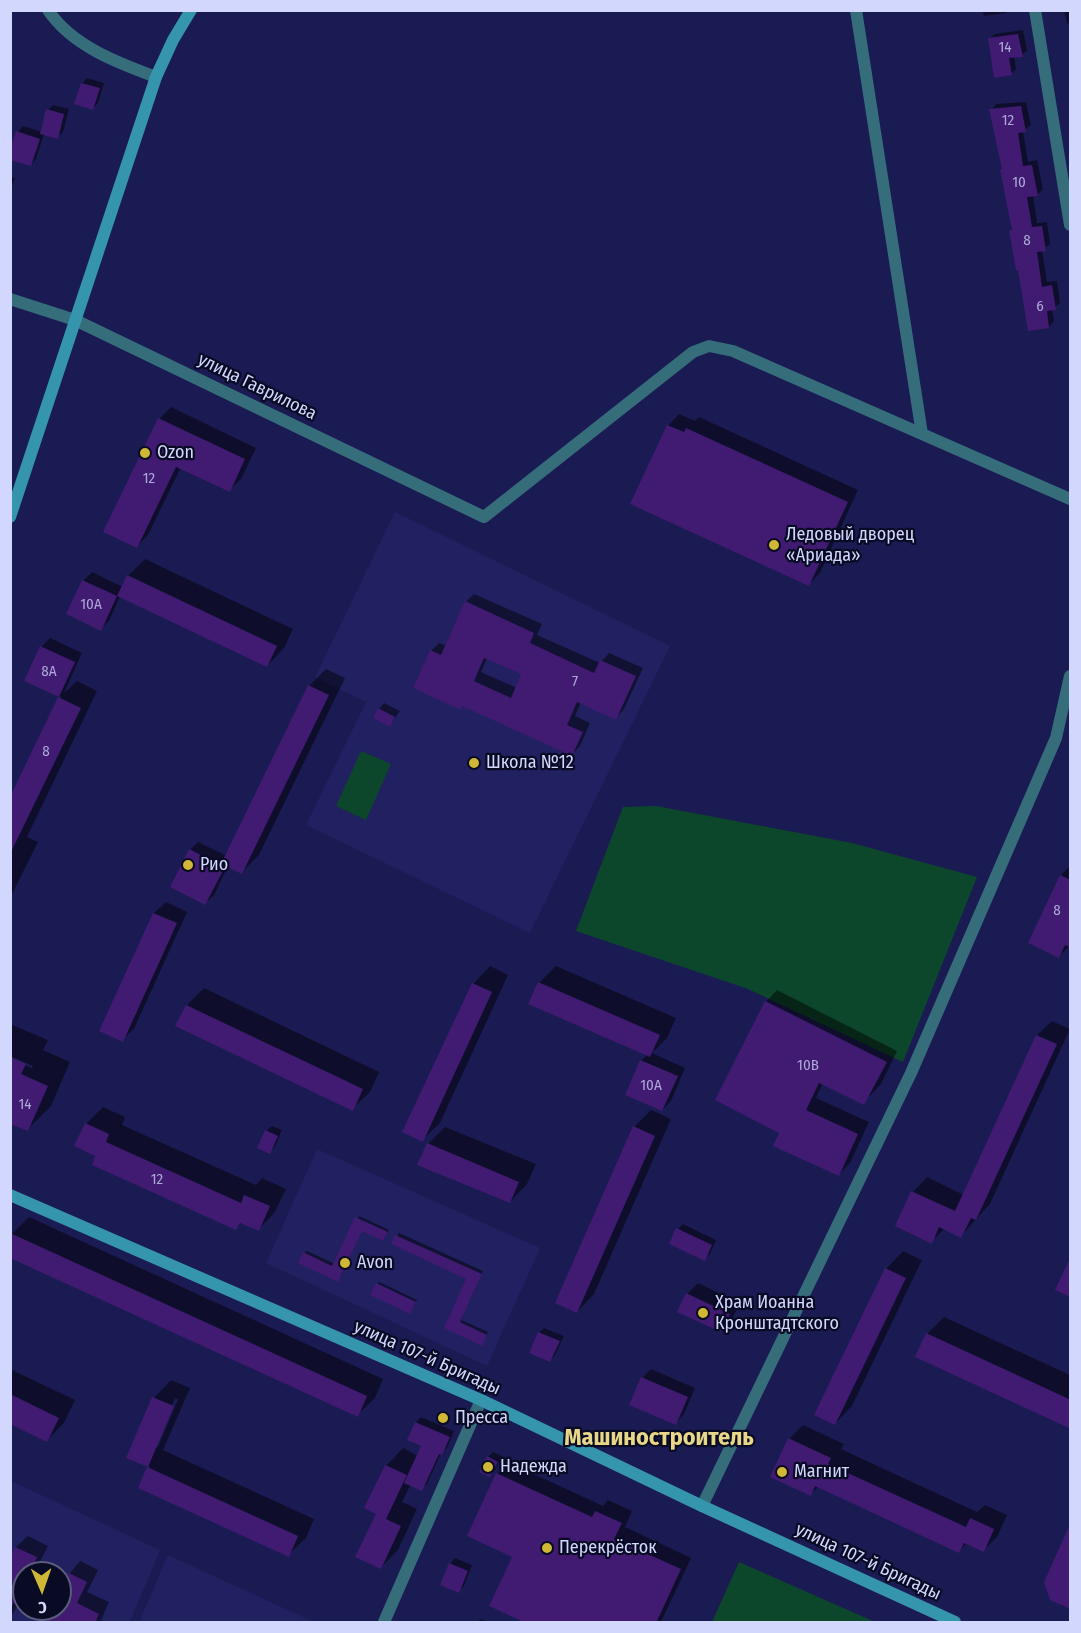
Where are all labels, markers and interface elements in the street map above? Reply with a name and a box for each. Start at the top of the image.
house number: 14 [998,39,1012,57]
house number: 12 [1002,112,1014,130]
house number: 10 [1012,174,1026,192]
house number: 8 [1023,232,1031,250]
house number: 6 [1036,298,1044,316]
street label: улица Гаврилова [194,349,320,425]
place label: Ozon [157,442,194,464]
marker: Ozon [138,446,152,460]
house number: 12 [143,470,155,488]
place label: Ледовый дворец «Ариада» [786,524,914,566]
marker: Ледовый дворец «Ариада» [767,538,781,552]
house number: 10А [80,596,102,614]
house number: 8А [41,663,57,681]
house number: 7 [572,673,578,691]
house number: 8 [42,743,50,761]
place label: Школа №12 [486,752,574,774]
marker: Школа №12 [467,756,481,770]
place label: Рио [200,854,228,876]
marker: Рио [181,858,195,872]
house number: 8 [1053,902,1061,920]
house number: 10В [797,1057,819,1075]
house number: 10А [640,1077,662,1095]
house number: 14 [18,1096,32,1114]
house number: 12 [151,1171,163,1189]
place label: Avon [357,1252,393,1274]
marker: Avon [338,1256,352,1270]
place label: Храм Иоанна Кронштадтского [715,1292,839,1334]
marker: Храм Иоанна Кронштадтского [696,1306,710,1320]
street label: улица 107-й Бригады [350,1316,504,1400]
place label: Пресса [455,1407,508,1429]
marker: Пресса [436,1411,450,1425]
district label: Машиностроитель [564,1424,754,1452]
place label: Надежда [500,1456,567,1478]
marker: Надежда [481,1460,495,1474]
place label: Магнит [794,1461,849,1483]
marker: Магнит [775,1465,789,1479]
street label: улица 107-й Бригады [792,1519,944,1605]
place label: Перекрёсток [559,1537,657,1559]
marker: Перекрёсток [540,1541,554,1555]
north arrow [12,1561,72,1621]
text: С [38,1598,47,1617]

